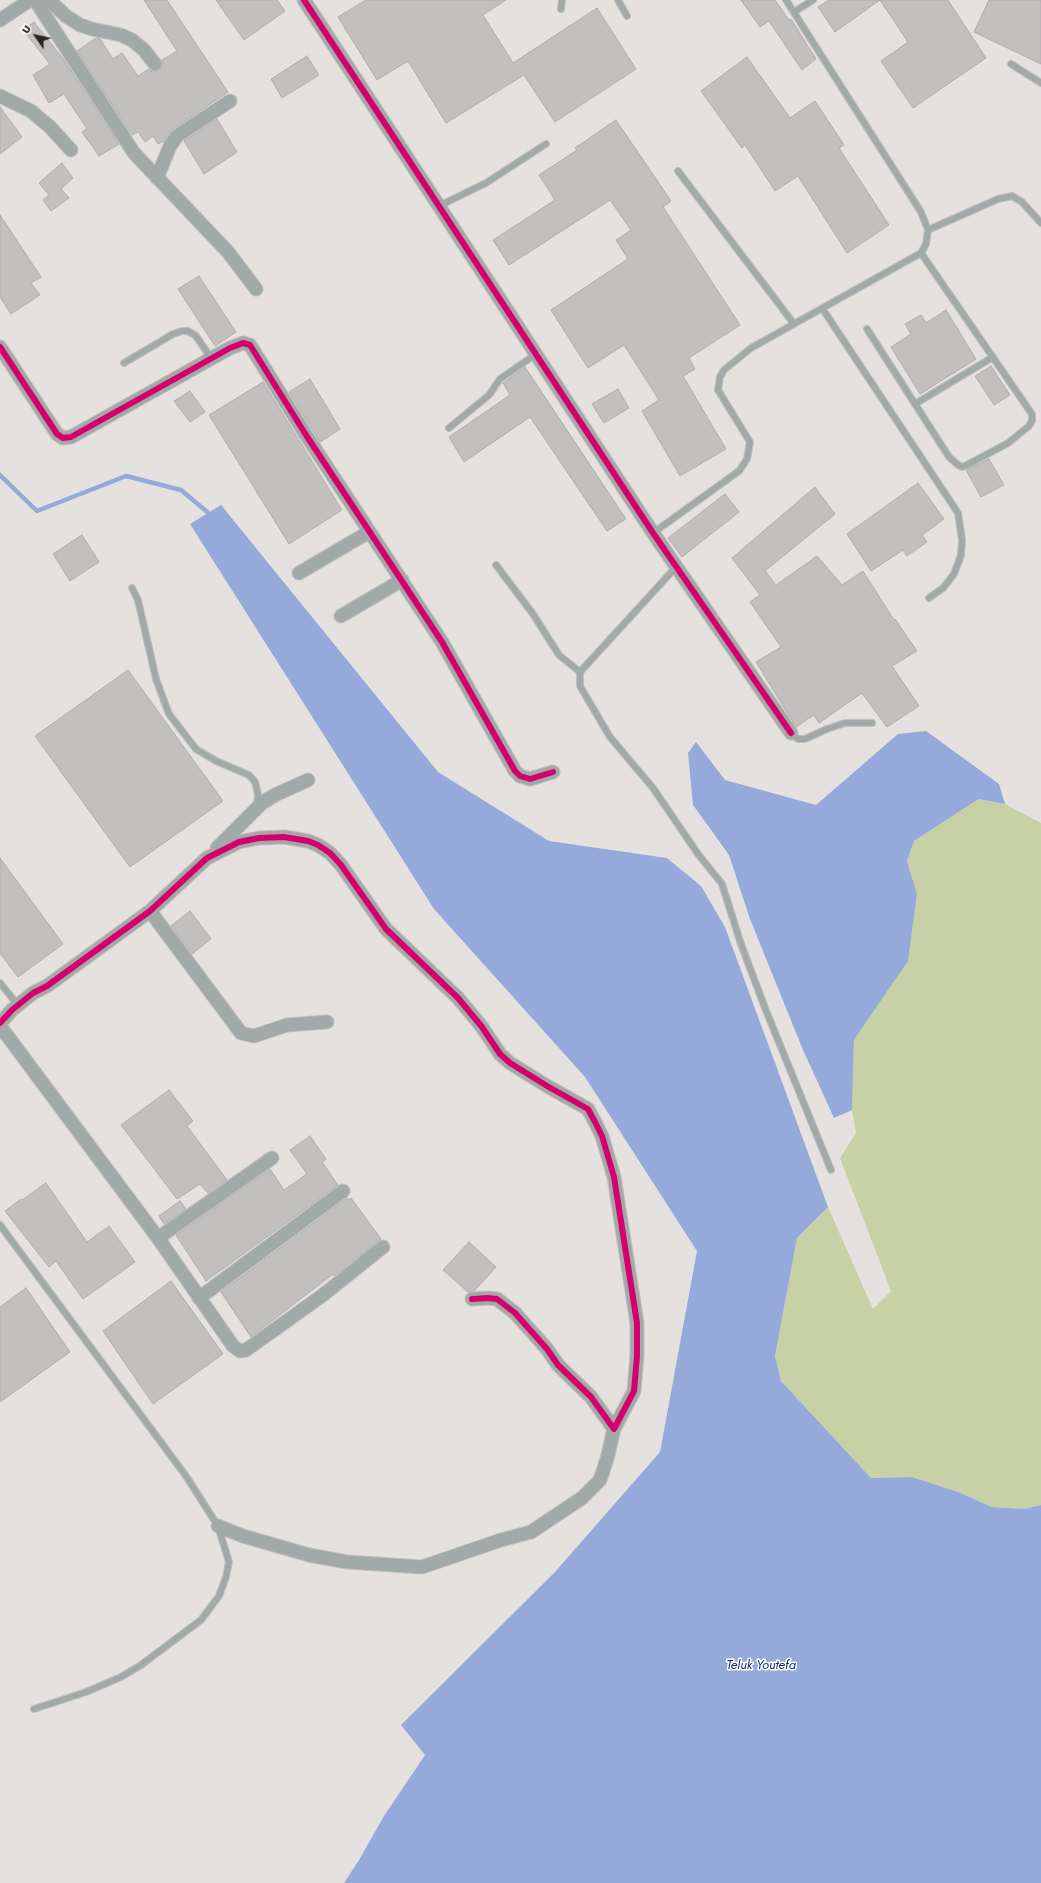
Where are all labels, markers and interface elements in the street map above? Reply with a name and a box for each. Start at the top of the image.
north arrow [16,16,56,56]
text: U [17,22,35,37]
water label: Teluk Youtefa [726,1658,796,1674]

